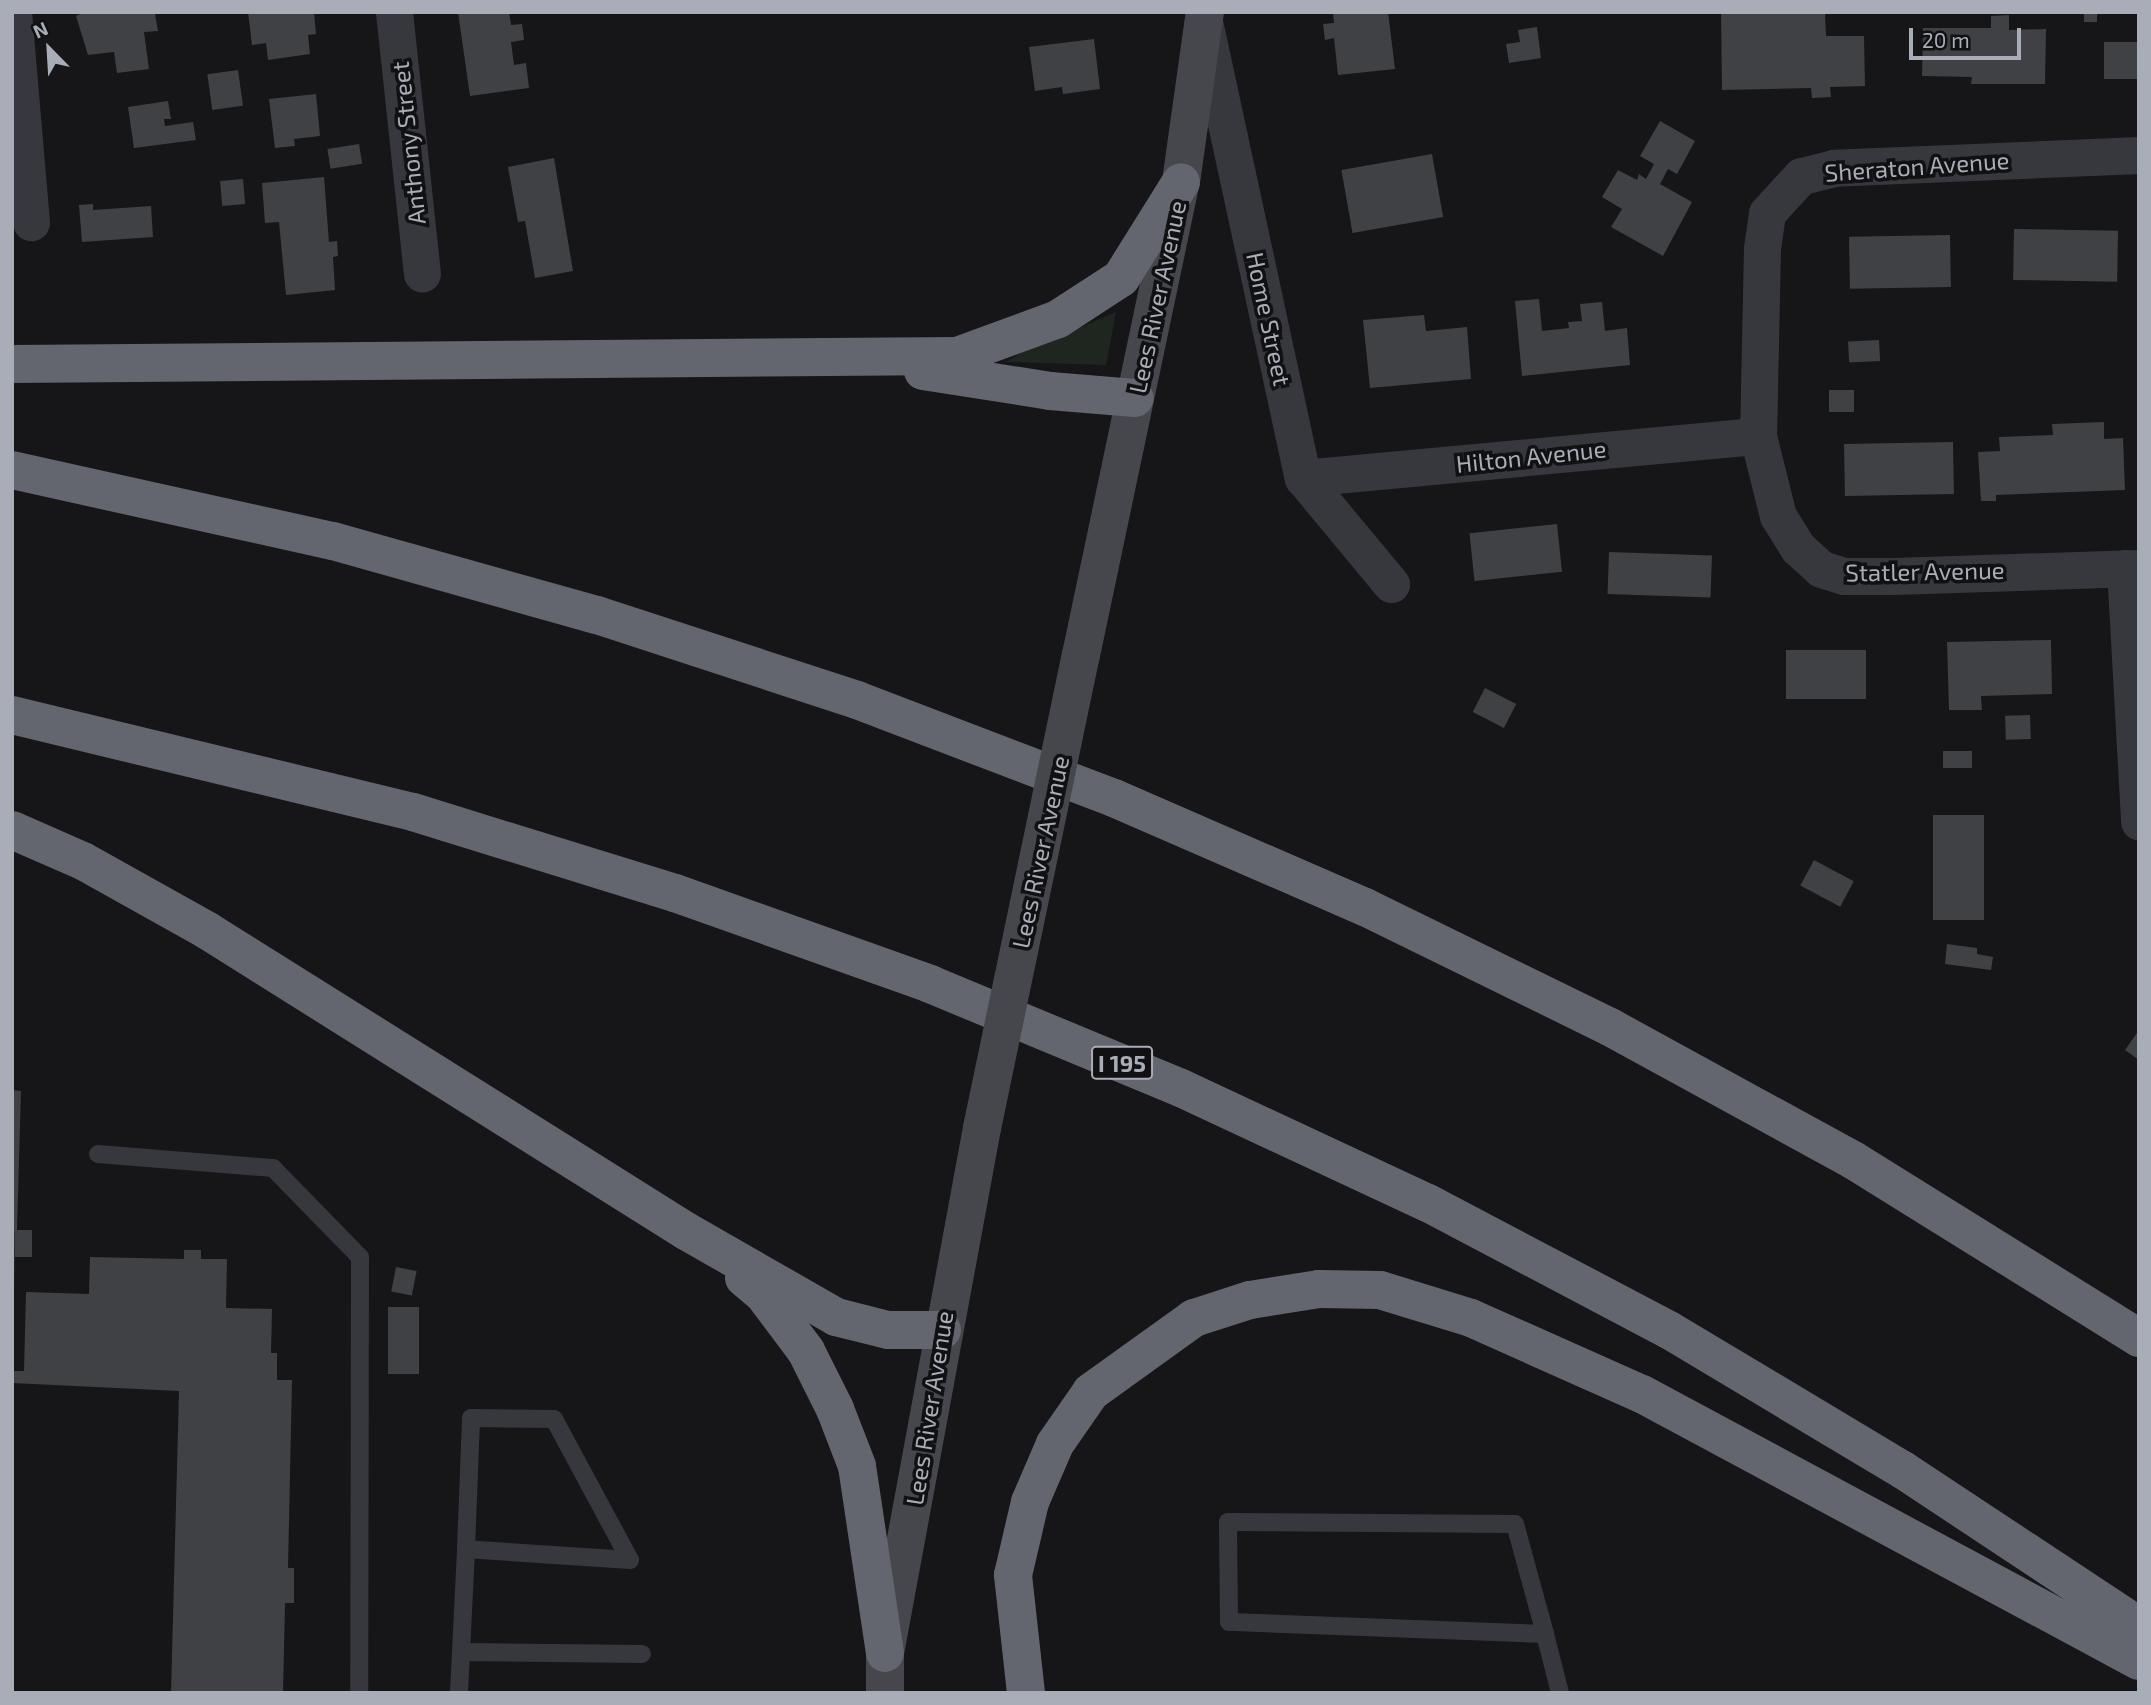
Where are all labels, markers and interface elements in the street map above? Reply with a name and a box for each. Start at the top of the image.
north arrow [14,14,84,84]
scale bar [1913,14,2025,58]
text: N [29,16,51,43]
text: 20 m [1922,27,1970,52]
street label: Anthony Street [385,60,431,226]
street label: Sheraton Avenue [1823,145,2011,187]
street label: Lees River Avenue [1122,198,1192,396]
street label: Home Street [1241,250,1297,388]
street label: Hilton Avenue [1454,434,1608,478]
street label: Statler Avenue [1845,555,2005,587]
street label: Lees River Avenue [1005,753,1075,951]
road number: I 195 [1090,1044,1154,1082]
street label: Lees River Avenue [899,1308,959,1508]

